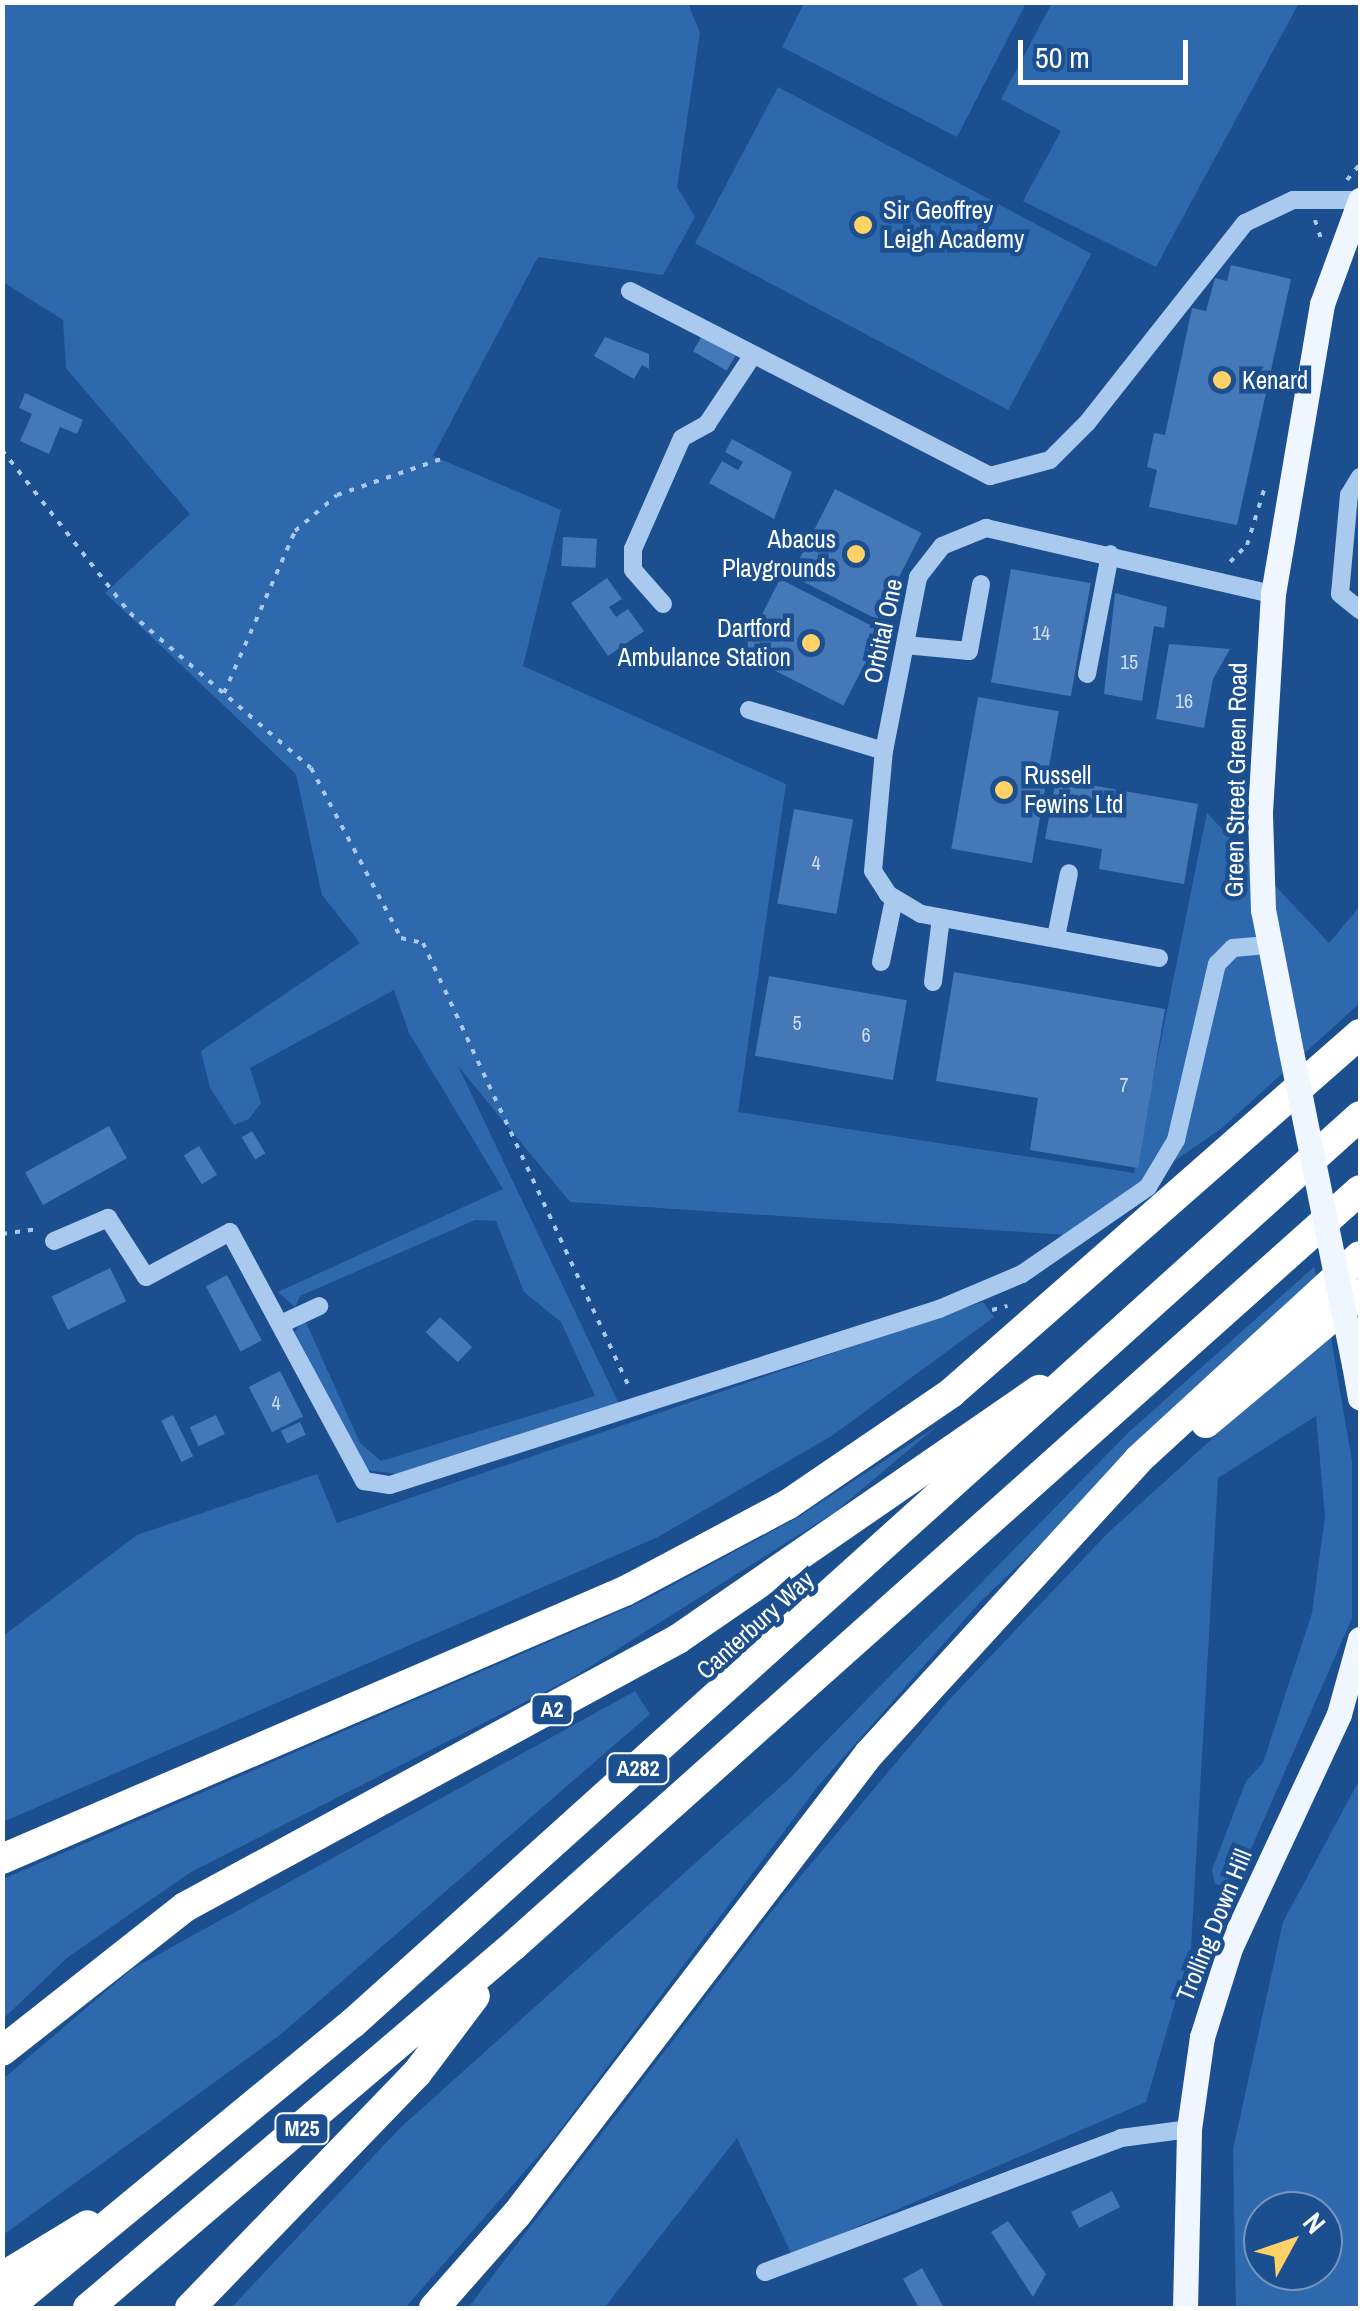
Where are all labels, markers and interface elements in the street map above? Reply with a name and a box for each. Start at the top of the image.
scale bar [1023,20,1193,82]
text: 50 m [1035,37,1090,77]
place label: Sir Geoffrey Leigh Academy [883,196,1025,255]
marker: Sir Geoffrey Leigh Academy [852,214,874,236]
place label: Kenard [1242,365,1308,395]
marker: Kenard [1211,369,1233,391]
place label: Abacus Playgrounds [722,525,836,584]
marker: Abacus Playgrounds [845,543,867,565]
street label: Orbital One [857,576,909,686]
place label: Dartford Ambulance Station [618,614,791,673]
house number: 14 [1032,620,1050,644]
marker: Dartford Ambulance Station [800,632,822,654]
house number: 15 [1120,649,1138,673]
street label: Green Street Green Road [1219,662,1253,898]
house number: 16 [1175,688,1193,712]
place label: Russell Fewins Ltd [1024,761,1123,820]
marker: Russell Fewins Ltd [993,779,1015,801]
house number: 4 [811,850,821,874]
house number: 5 [792,1010,802,1034]
house number: 6 [861,1022,871,1046]
house number: 7 [1119,1072,1129,1096]
house number: 4 [271,1390,281,1414]
street label: Canterbury Way [690,1565,820,1685]
road number: A2 [530,1693,574,1727]
road number: A282 [606,1752,670,1786]
street label: Trolling Down Hill [1170,1845,1258,2005]
road number: M25 [272,2112,332,2146]
north arrow [1243,2191,1343,2291]
text: N [1295,2204,1334,2242]

